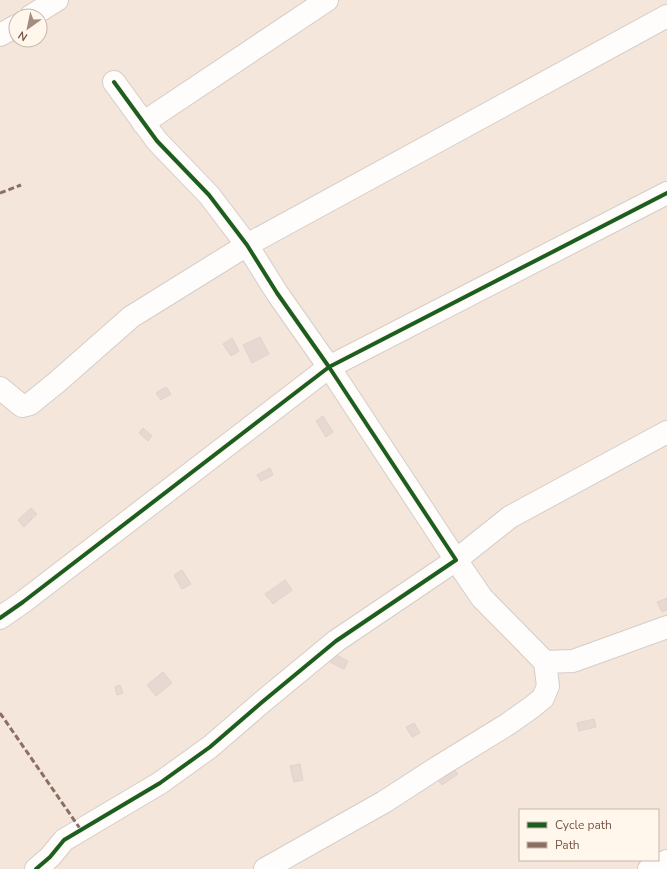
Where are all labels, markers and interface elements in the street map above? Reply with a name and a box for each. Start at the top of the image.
north arrow [8,8,48,48]
text: N [15,27,30,44]
legend [519,809,659,861]
text: Cycle path [555,817,612,833]
text: Path [555,837,580,853]

